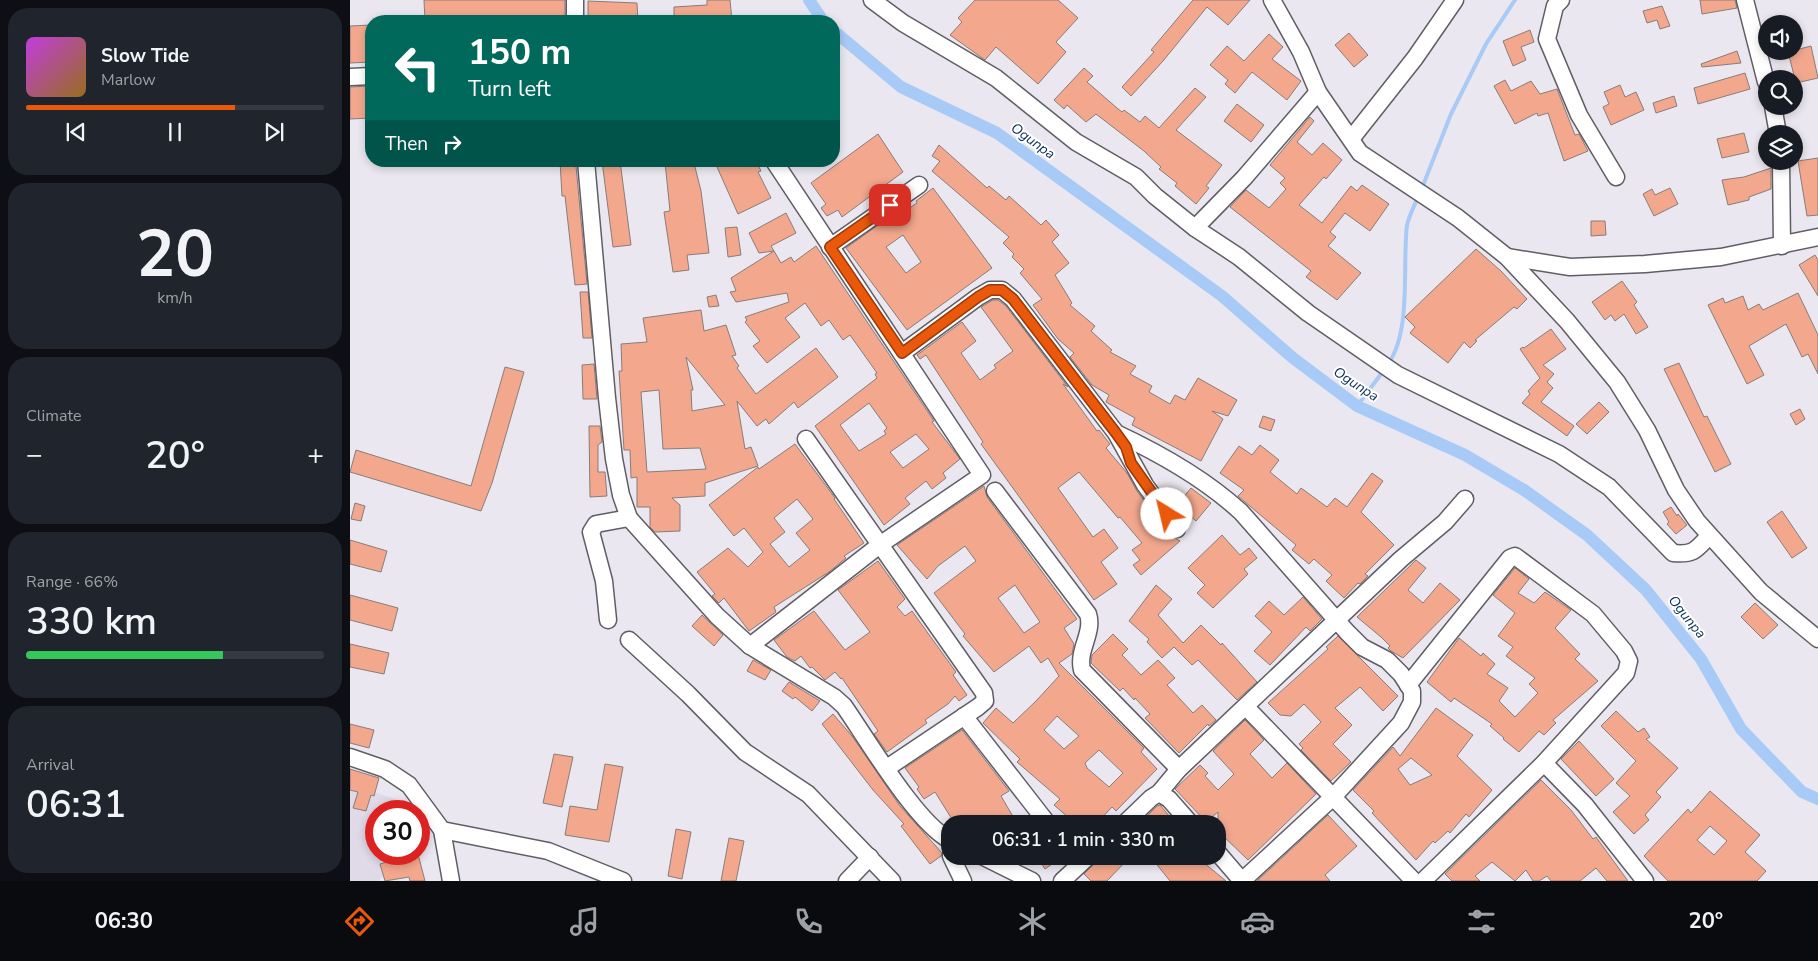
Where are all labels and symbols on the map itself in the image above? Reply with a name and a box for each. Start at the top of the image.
water label: Ogunpa [1007,119,1059,163]
pin [869,184,911,226]
water label: Ogunpa [1330,362,1382,406]
position arrow [1140,487,1192,539]
water label: Ogunpa [1664,591,1710,643]
speed limit sign: 30 [365,800,430,865]

